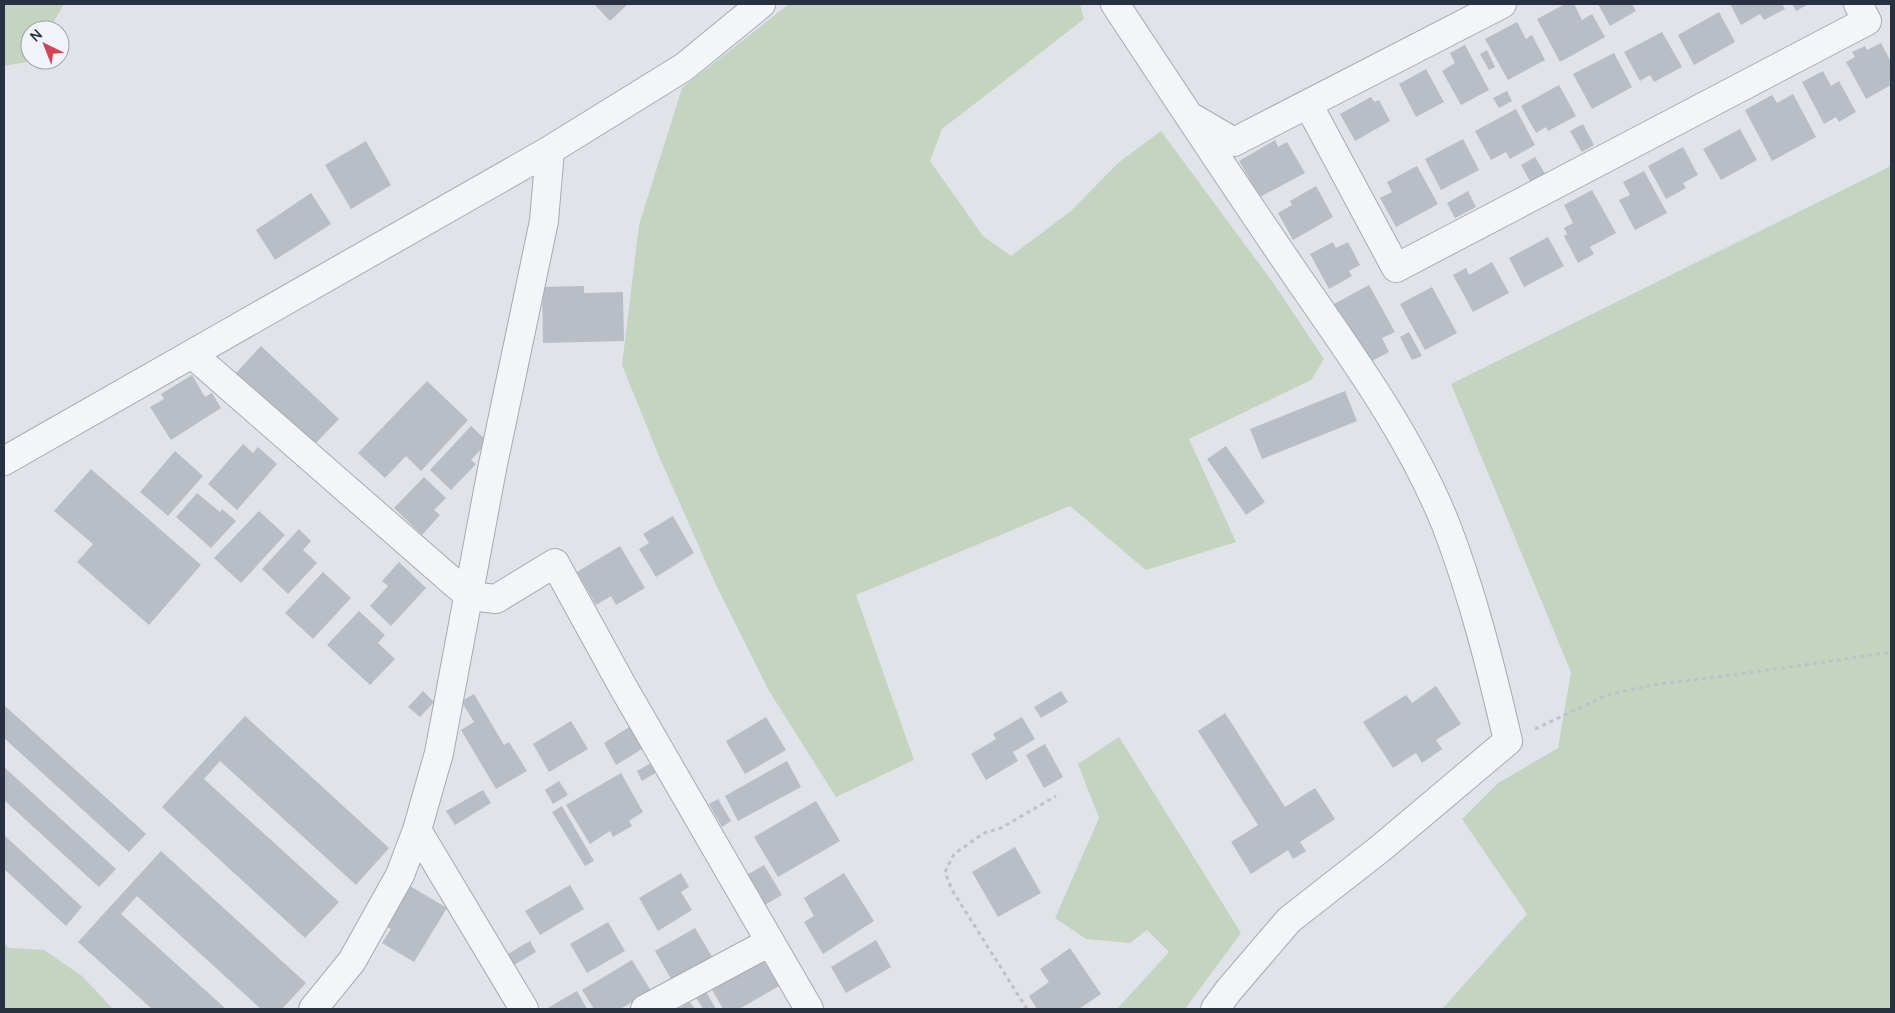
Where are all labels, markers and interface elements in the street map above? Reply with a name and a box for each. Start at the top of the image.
north arrow [20,20,70,70]
text: N [26,25,46,46]

